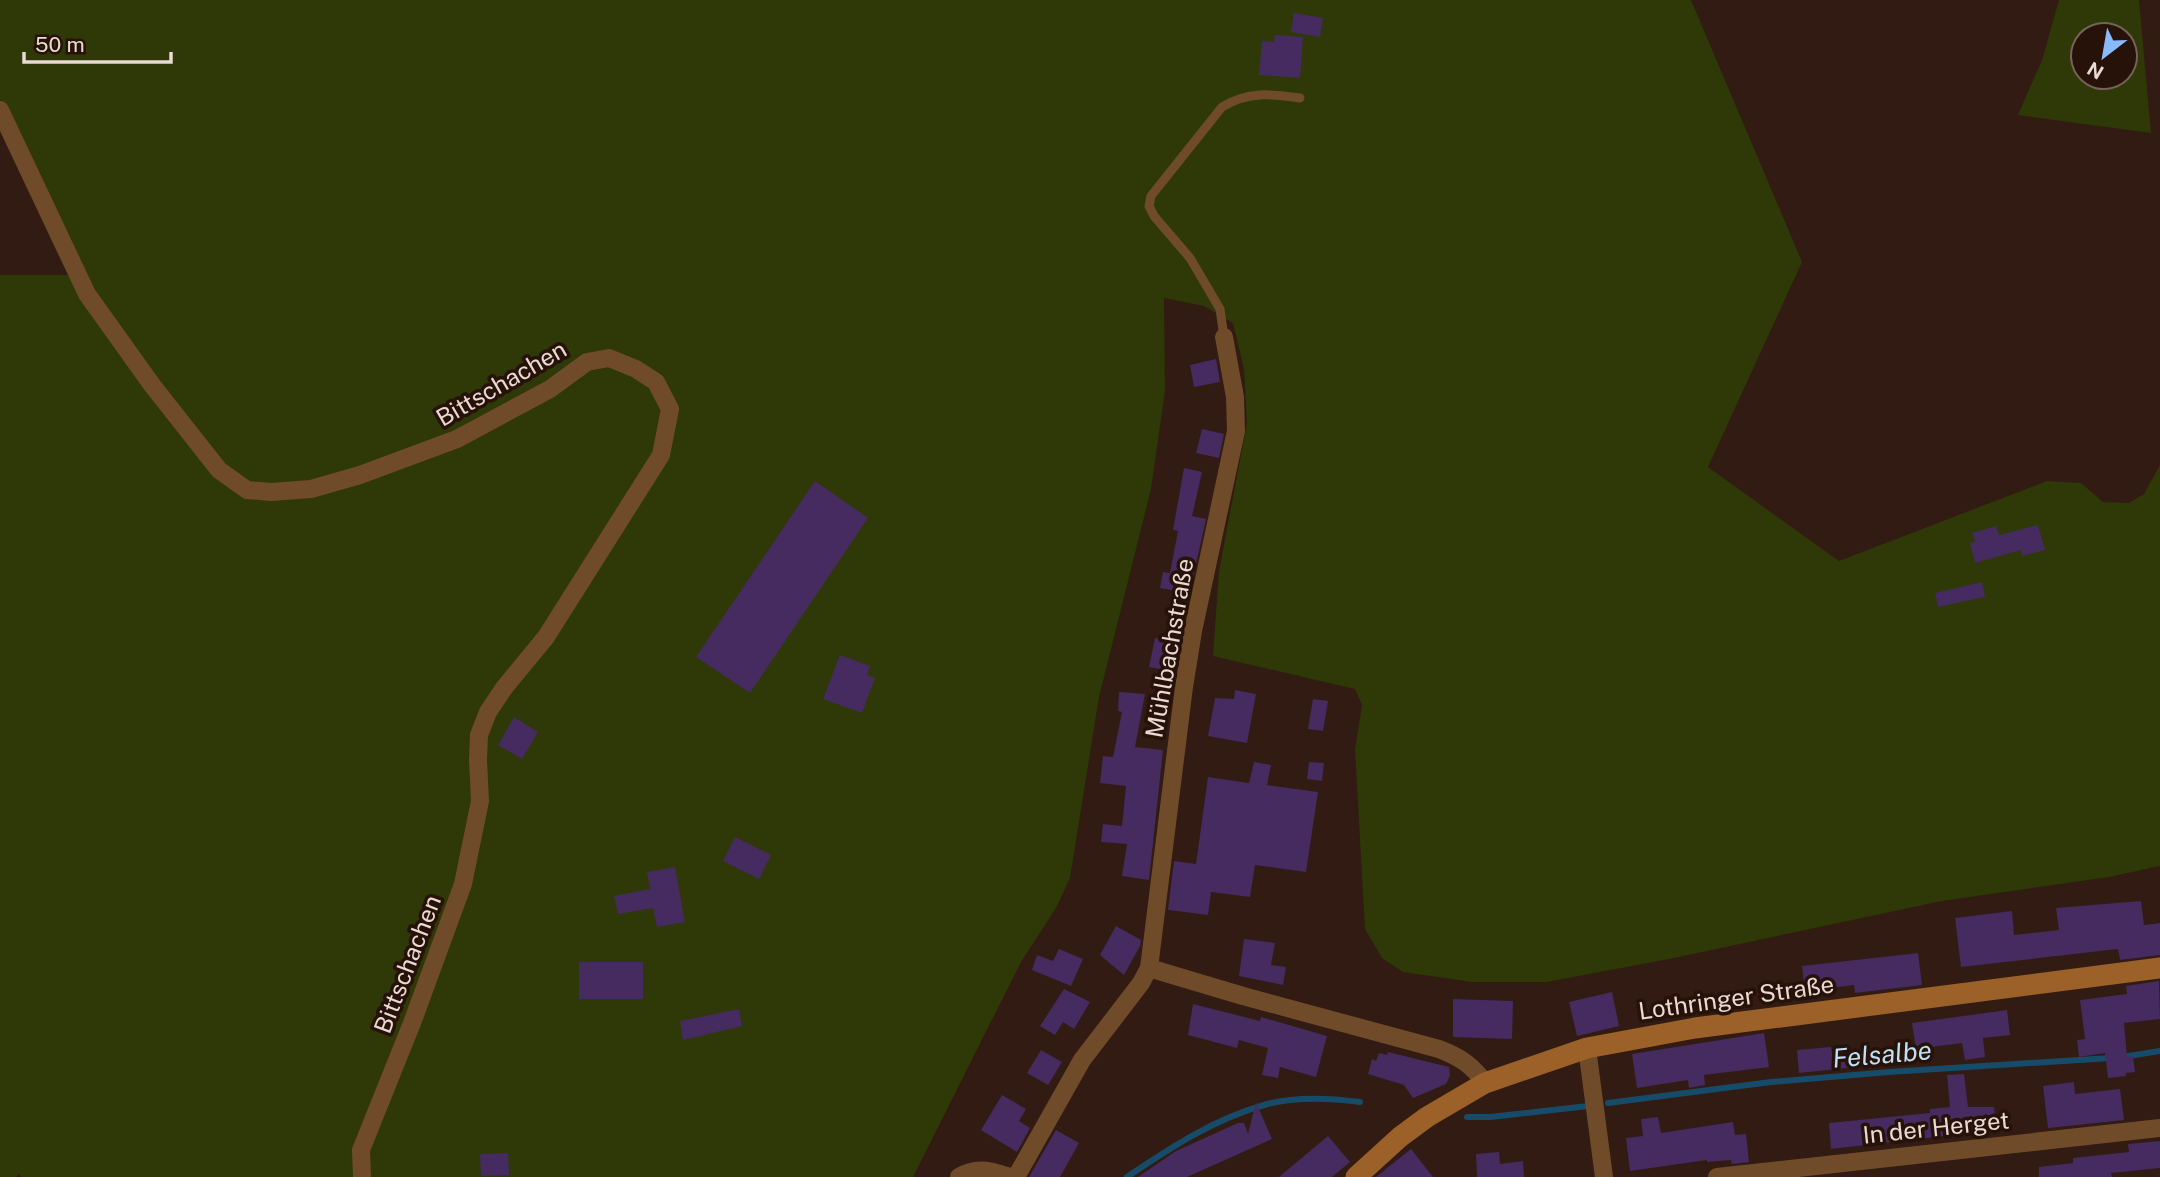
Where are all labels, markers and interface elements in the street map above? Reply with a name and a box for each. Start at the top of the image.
scale bar [24,21,172,65]
north arrow [2069,21,2139,91]
text: 50 m [35,32,85,57]
text: N [2083,57,2107,84]
street label: Bittschachen [431,334,571,432]
street label: Mühlbachstraße [1139,556,1199,740]
street label: Bittschachen [368,891,446,1037]
street label: Lothringer Straße [1636,969,1836,1025]
water label: Felsalbe [1831,1034,1933,1074]
street label: In der Herget [1861,1105,2011,1149]

